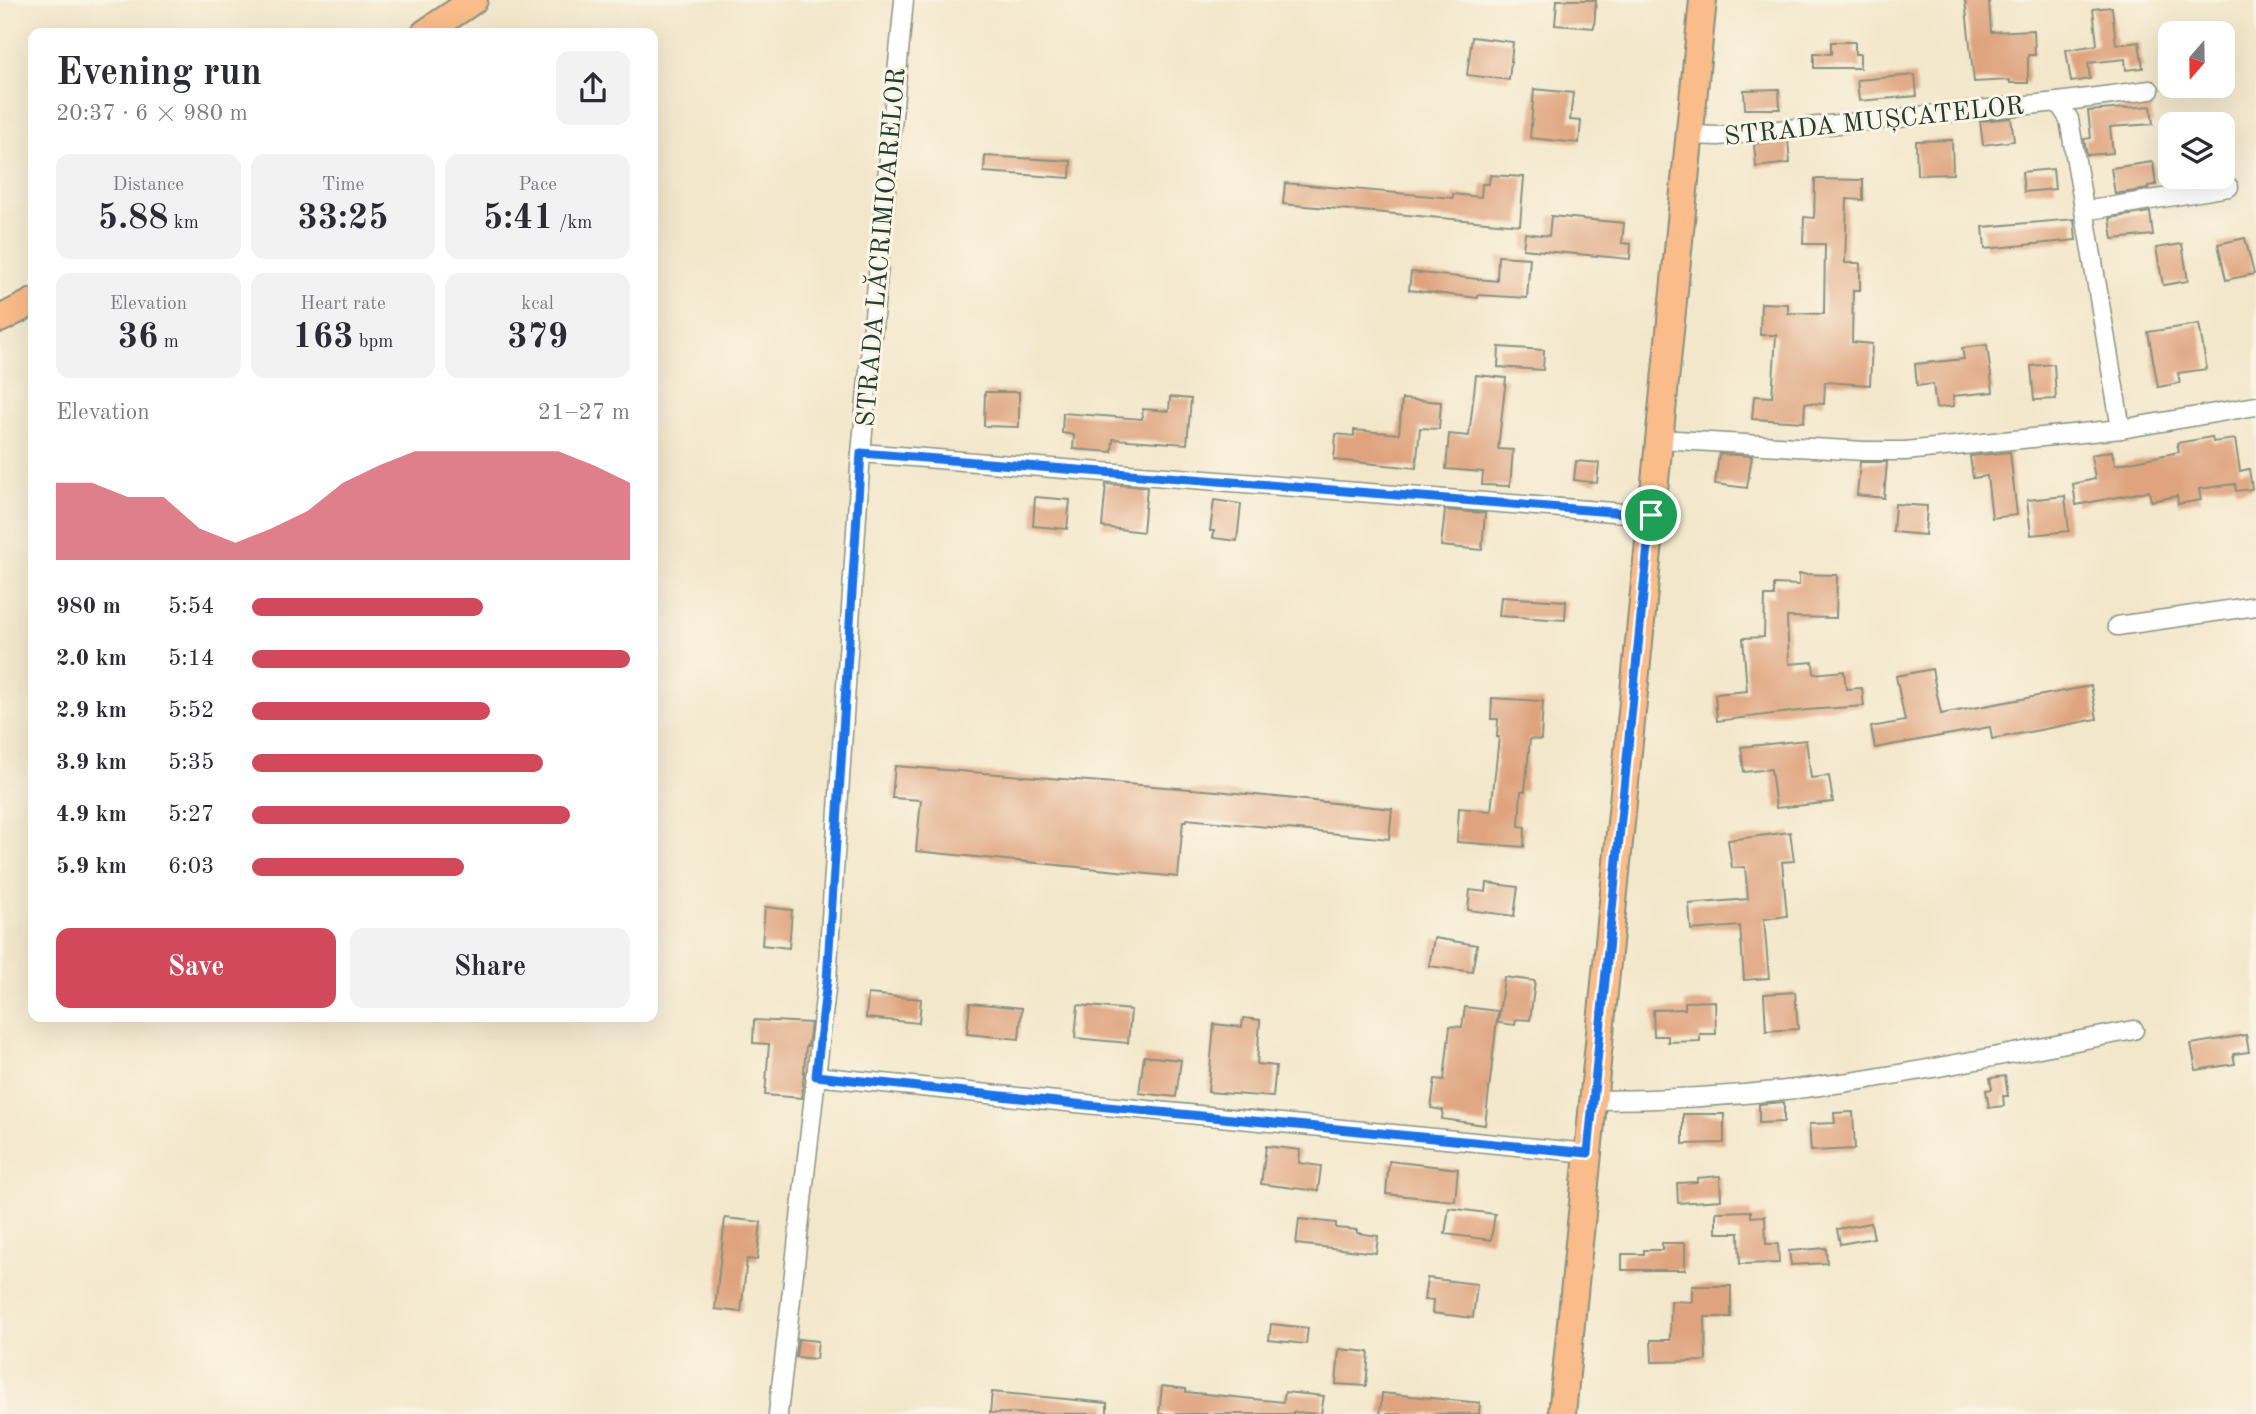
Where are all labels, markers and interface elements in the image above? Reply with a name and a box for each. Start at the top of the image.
north arrow [2158,21,2235,98]
map controls [2158,21,2235,189]
button: share [556,51,630,125]
text: Evening run [56,55,262,93]
street label: STRADA LĂCRIMIOARELOR [849,66,911,428]
street label: STRADA MUȘCATELOR [1723,93,2025,151]
text: 20:37 · 6 × 980 m [56,102,248,125]
button: layers [2158,112,2235,189]
text: Distance [113,176,184,195]
text: Time [322,176,364,195]
text: Pace [518,176,557,195]
text: 5.88 [98,201,169,236]
text: 33:25 [297,201,389,236]
text: 5:41 [483,201,554,236]
text: km [169,214,199,233]
text: /km [554,214,592,233]
text: Elevation [110,295,187,314]
text: Heart rate [300,295,386,314]
text: kcal [521,295,554,314]
text: 36 [118,320,158,355]
text: 163 [293,320,353,355]
text: 379 [507,320,568,355]
text: m [158,333,179,352]
text: bpm [353,333,393,352]
text: Elevation [56,401,150,424]
text: 21–27 m [538,401,630,424]
pin [1621,485,1681,545]
icon: arrive [1632,496,1670,534]
text: 980 m [56,595,121,618]
text: 5:54 [168,595,214,618]
text: 2.0 km [56,647,127,670]
text: 5:14 [168,647,214,670]
text: 2.9 km [56,699,127,722]
text: 5:52 [168,699,214,722]
text: 3.9 km [56,751,127,774]
text: 5:35 [168,751,214,774]
text: 4.9 km [56,803,127,826]
text: 5:27 [168,803,214,826]
text: 5.9 km [56,855,127,878]
text: 6:03 [168,855,214,878]
button: Save [56,928,336,1008]
button: Share [350,928,630,1008]

